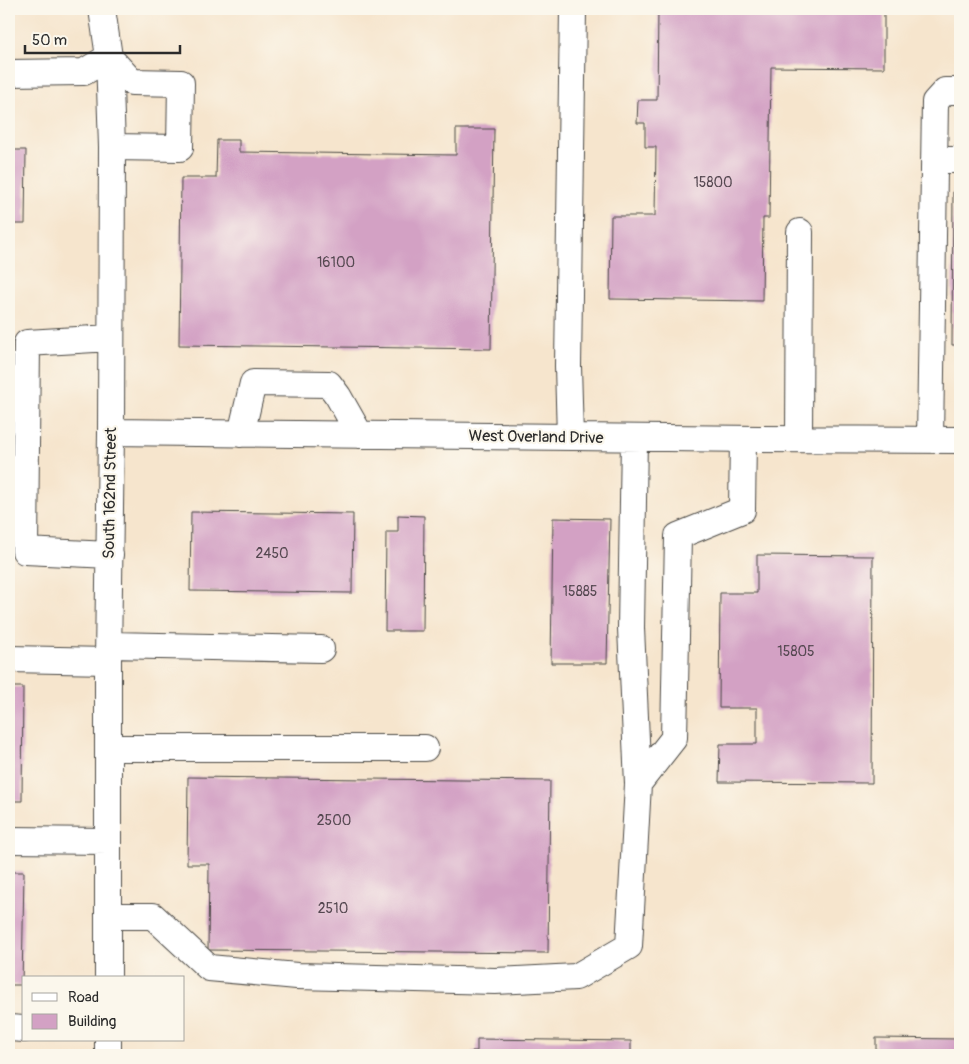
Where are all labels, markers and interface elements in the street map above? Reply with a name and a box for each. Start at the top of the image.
scale bar [25,22,180,54]
text: 50 m [32,31,67,50]
house number: 15800 [693,174,733,191]
house number: 16100 [317,254,355,271]
street label: South 162nd Street [99,426,121,559]
street label: West Overland Drive [468,426,604,448]
house number: 2450 [255,545,289,562]
house number: 15885 [563,583,597,600]
house number: 15805 [777,643,815,660]
house number: 2500 [317,812,351,829]
house number: 2510 [318,900,348,917]
legend [22,976,185,1042]
text: Road [68,988,99,1007]
text: Building [68,1012,116,1031]

